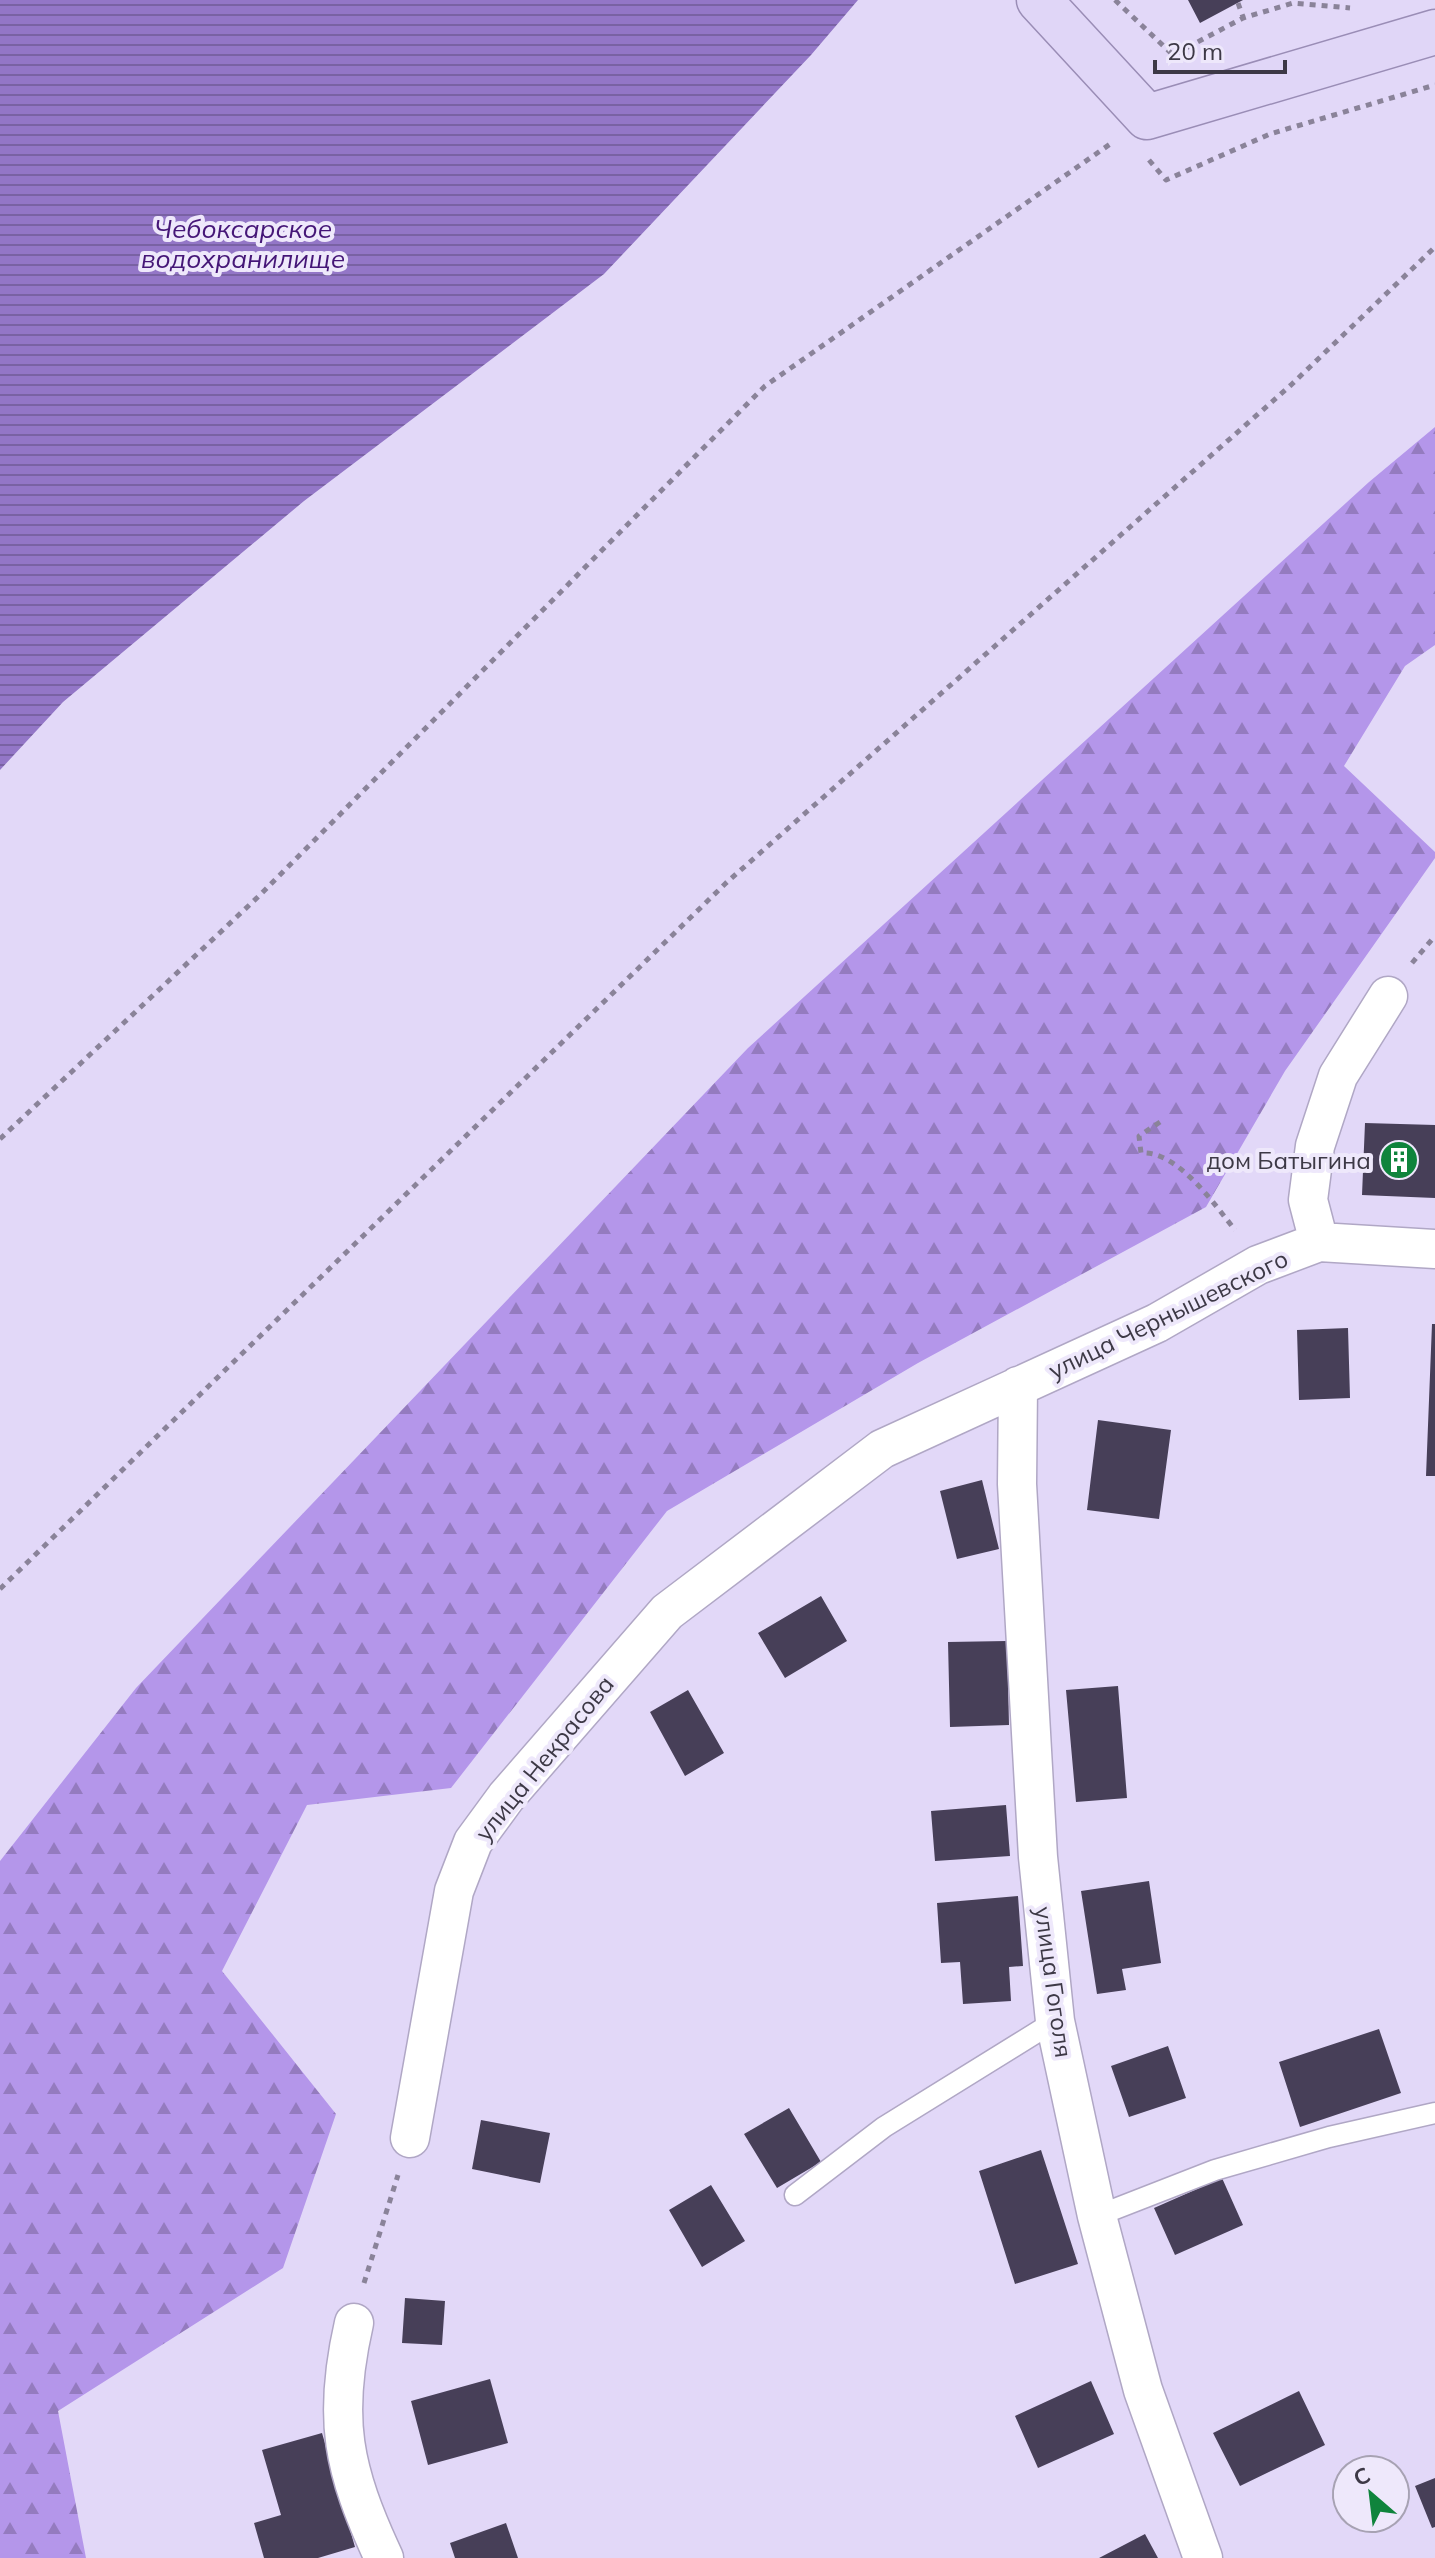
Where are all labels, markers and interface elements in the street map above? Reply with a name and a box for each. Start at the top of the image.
scale bar [1155,24,1285,74]
text: 20 m [1167,36,1223,66]
water label: Чебоксарское водохранилище [141,212,345,275]
building icon: дом Батыгина [1378,1139,1420,1181]
place label: дом Батыгина [1206,1145,1371,1175]
street label: улица Чернышевского [1043,1243,1293,1385]
street label: улица Некрасова [468,1669,620,1847]
street label: улица Гоголя [1029,1905,1079,2059]
north arrow [1331,2454,1411,2534]
text: С [1348,2460,1375,2492]

